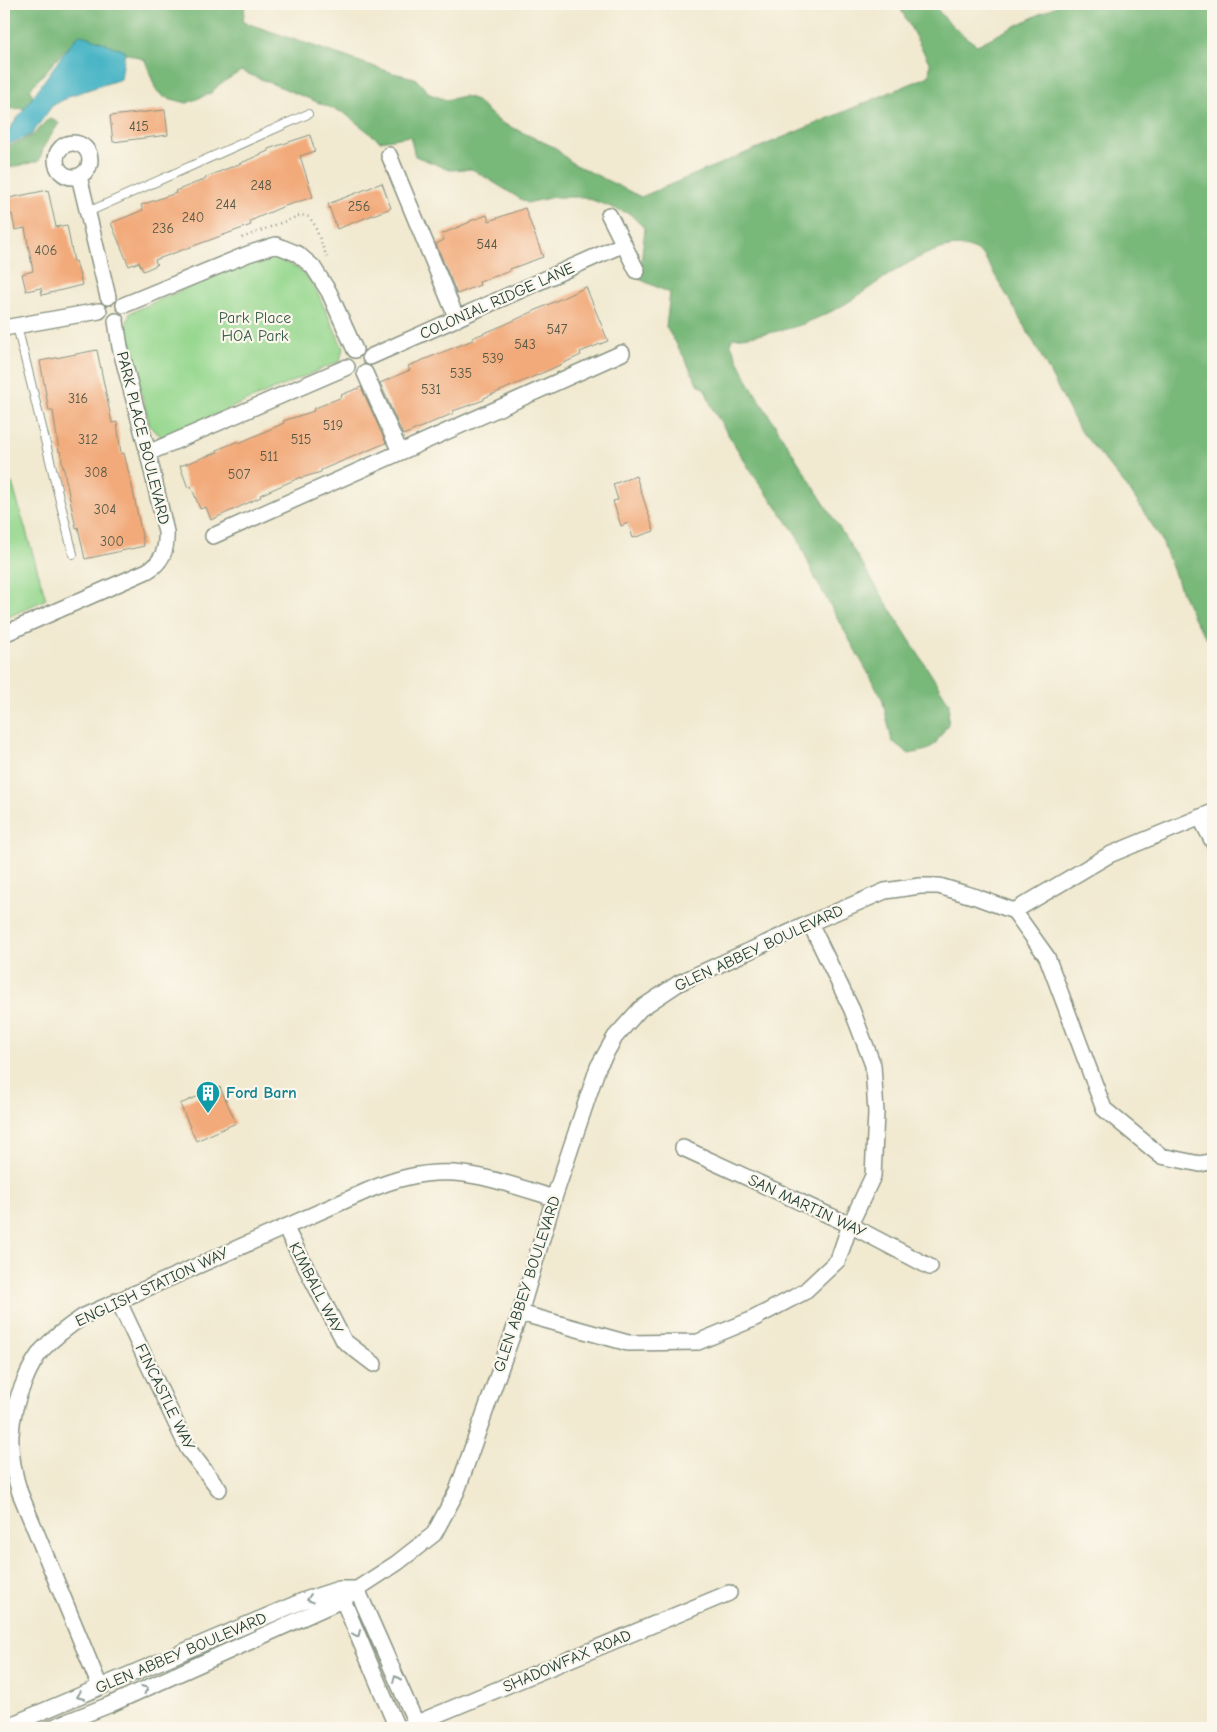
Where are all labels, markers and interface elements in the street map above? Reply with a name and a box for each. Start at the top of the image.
house number: 415 [129,118,149,135]
house number: 248 [250,177,272,194]
house number: 244 [216,196,237,213]
house number: 256 [348,198,370,215]
house number: 240 [182,209,204,226]
house number: 236 [152,220,174,237]
house number: 544 [476,236,498,253]
house number: 406 [35,242,57,259]
street label: COLONIAL RIDGE LANE [417,259,577,343]
park label: Park Place HOA Park [219,309,291,345]
house number: 547 [547,321,568,338]
house number: 543 [514,336,536,353]
street label: PARK PLACE BOULEVARD [113,350,173,526]
house number: 539 [482,350,504,367]
house number: 535 [450,365,472,382]
house number: 531 [421,381,441,398]
house number: 316 [68,390,88,407]
house number: 519 [323,417,343,434]
house number: 312 [78,431,98,448]
house number: 515 [291,431,311,448]
house number: 511 [260,448,278,465]
house number: 308 [85,464,107,481]
house number: 507 [228,466,251,483]
house number: 304 [94,501,116,518]
house number: 300 [100,533,124,550]
street label: GLEN ABBEY BOULEVARD [672,901,846,995]
building icon: Ford Barn [195,1080,221,1114]
place label: Ford Barn [226,1084,297,1102]
street label: SAN MARTIN WAY [745,1171,869,1241]
street label: GLEN ABBEY BOULEVARD [490,1194,564,1374]
street label: KIMBALL WAY [285,1239,347,1337]
street label: ENGLISH STATION WAY [73,1243,232,1330]
street label: FINCASTLE WAY [131,1341,199,1454]
one-way arrow [306,1593,315,1603]
street label: GLEN ABBEY BOULEVARD [93,1609,269,1697]
street label: SHADOWFAX ROAD [500,1626,634,1696]
one-way arrow [350,1629,361,1638]
one-way arrow [392,1675,403,1684]
one-way arrow [139,1685,148,1695]
one-way arrow [76,1690,84,1700]

